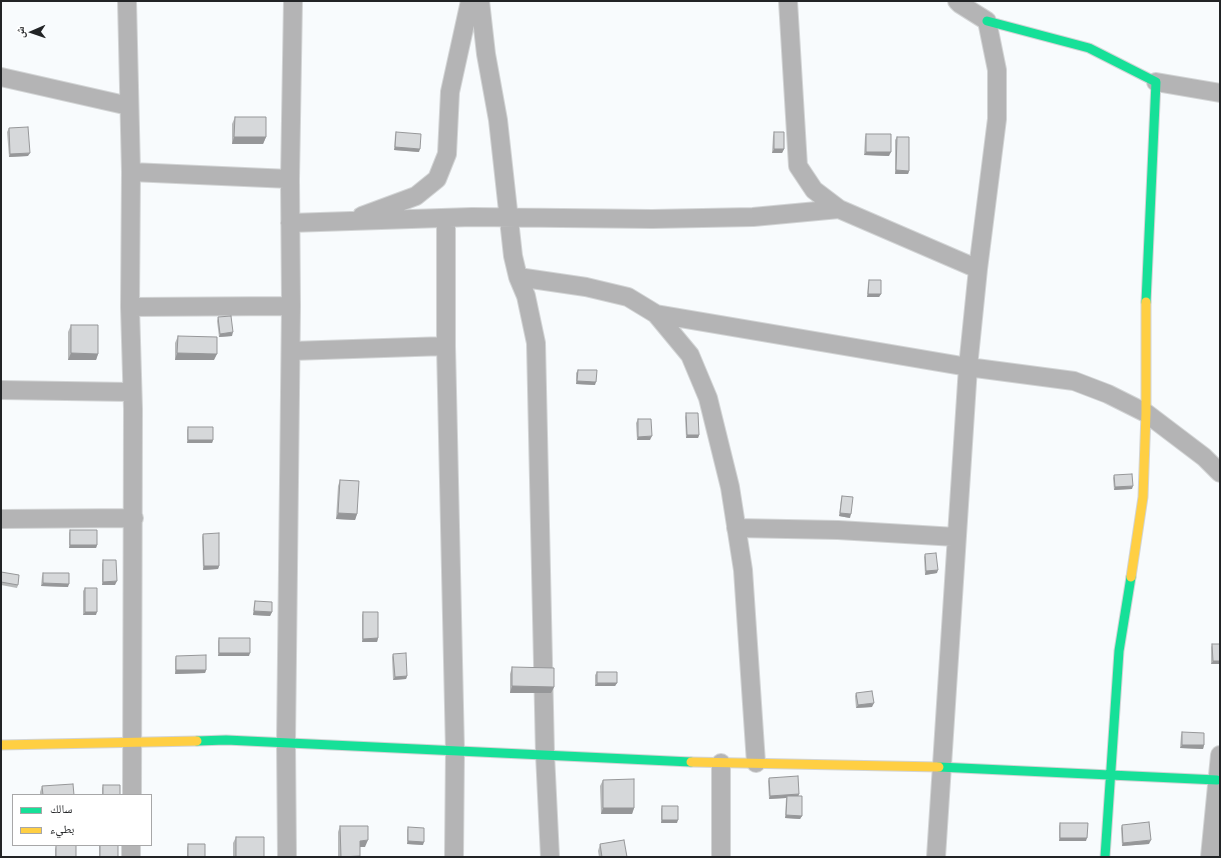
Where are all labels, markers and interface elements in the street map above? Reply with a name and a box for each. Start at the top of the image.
north arrow [12,12,52,52]
text: ش [14,26,26,38]
legend [12,794,152,846]
text: سالك [50,802,72,816]
text: بطيء [50,822,74,836]

